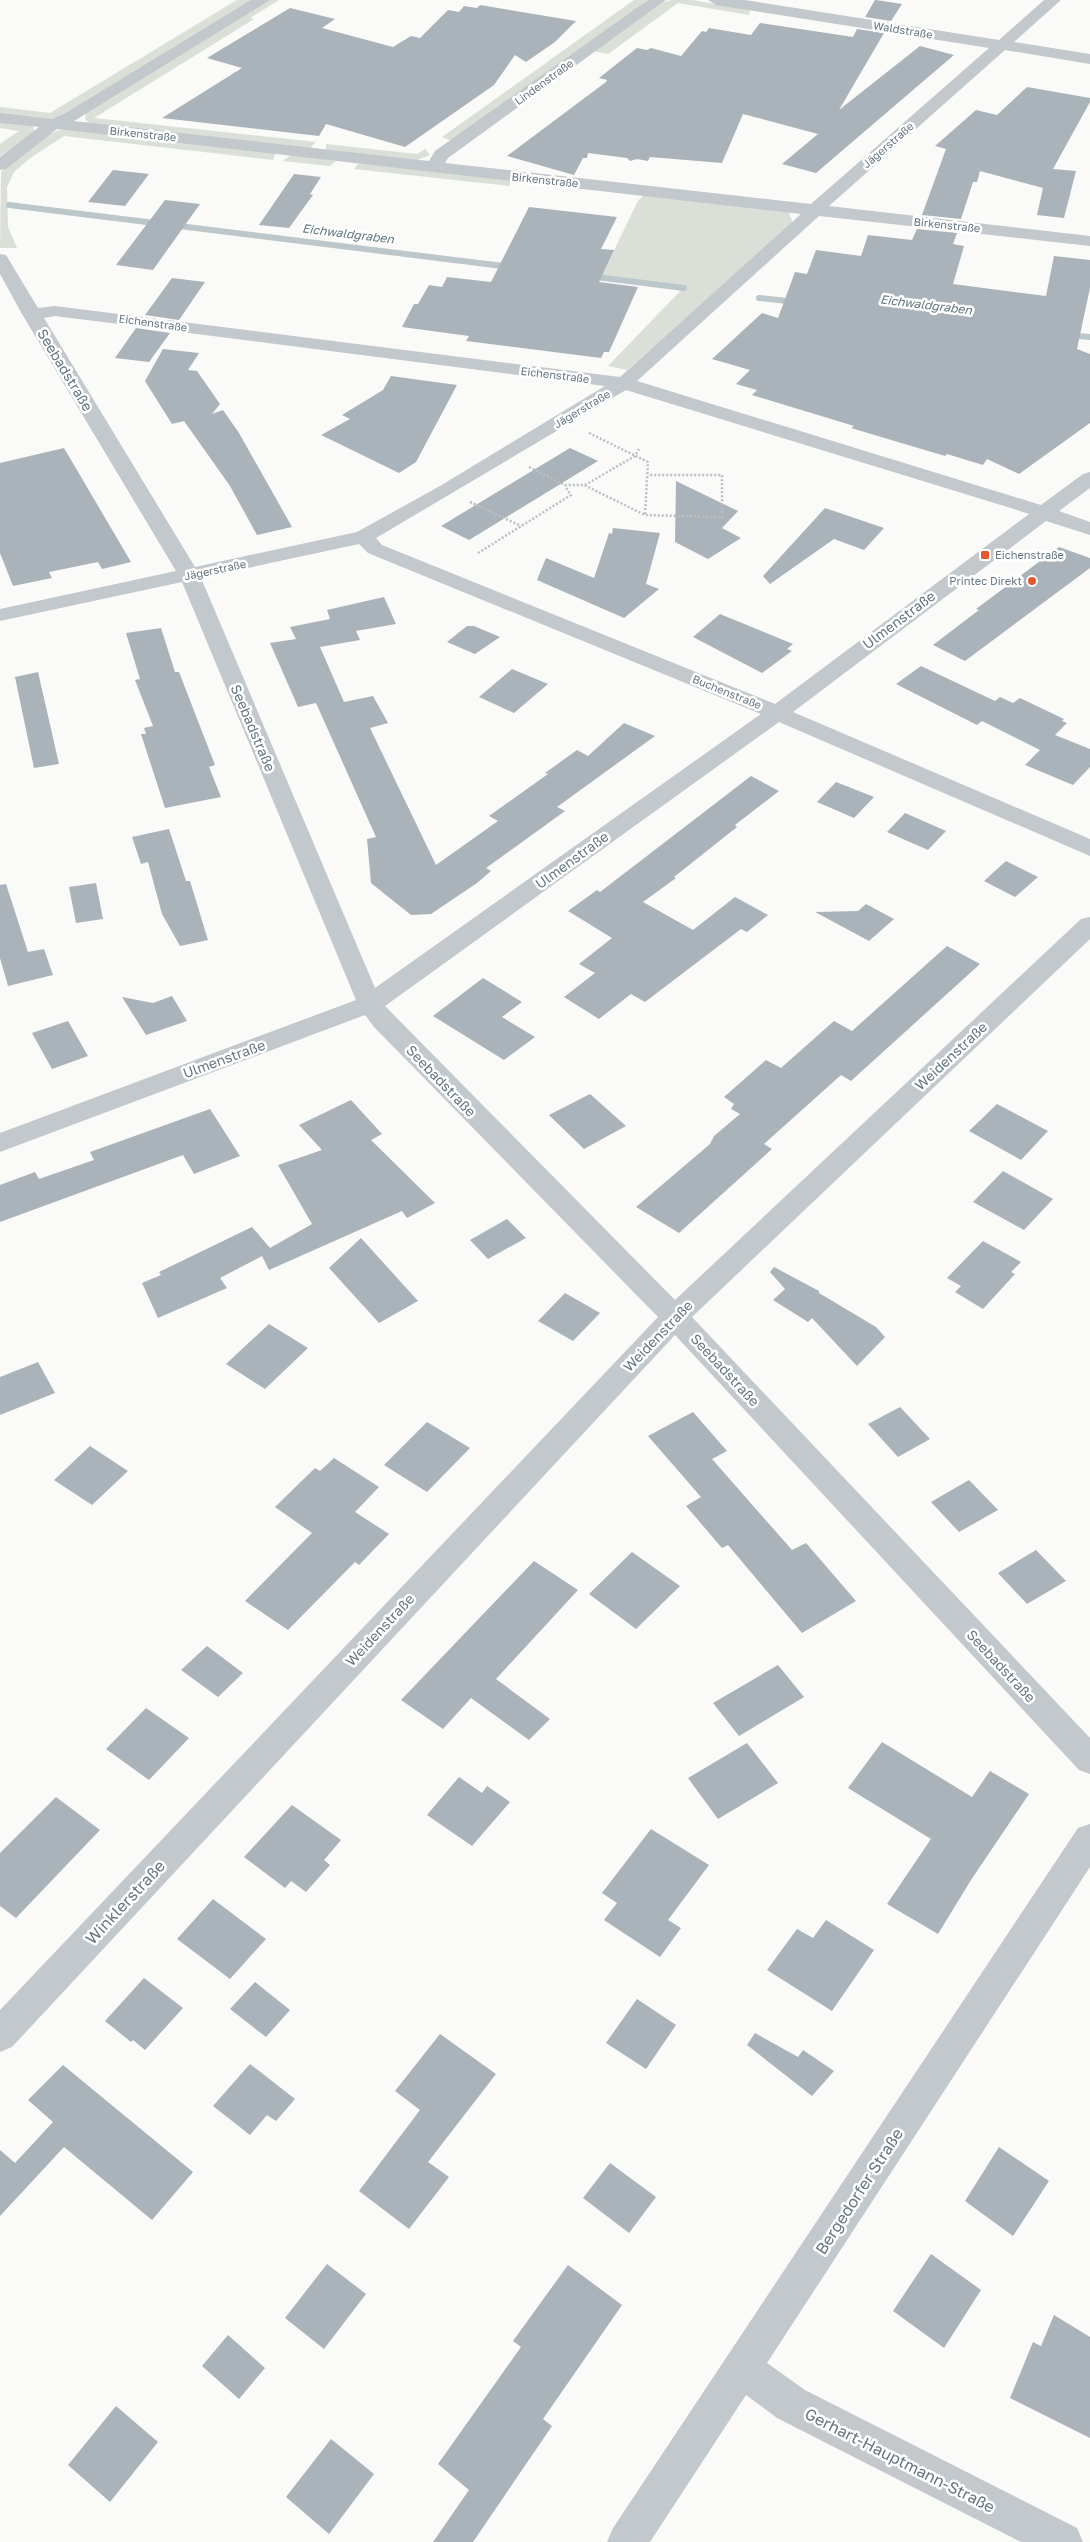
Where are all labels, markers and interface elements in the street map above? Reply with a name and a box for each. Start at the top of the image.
street label: Waldstraße [872,18,934,41]
street label: Lindenstraße [512,56,576,107]
street label: Jägerstraße [860,119,916,170]
street label: Birkenstraße [109,124,177,143]
street label: Birkenstraße [511,170,579,189]
street label: Birkenstraße [913,215,981,234]
water label: Eichwaldgraben [301,220,395,247]
water label: Eichwaldgraben [879,291,973,318]
street label: Eichenstraße [118,311,188,334]
street label: Seebadstraße [34,326,97,414]
street label: Eichenstraße [520,364,590,385]
street label: Jägerstraße [551,387,612,430]
place label: Eichenstraße [995,548,1064,561]
marker: Eichenstraße [979,549,991,561]
street label: Jägerstraße [183,557,247,582]
place label: Printec Direkt [949,574,1022,587]
marker: Printec Direkt [1026,575,1038,587]
street label: Ulmenstraße [859,587,938,652]
street label: Buchenstraße [691,672,764,711]
street label: Seebadstraße [228,682,279,774]
street label: Ulmenstraße [532,827,612,892]
street label: Weidenstraße [911,1018,990,1093]
street label: Ulmenstraße [180,1036,267,1081]
street label: Seebadstraße [403,1041,480,1120]
street label: Weidenstraße [619,1296,696,1375]
street label: Seebadstraße [687,1330,763,1409]
street label: Weidenstraße [342,1590,417,1669]
street label: Seebadstraße [963,1626,1039,1705]
street label: Winklerstraße [81,1856,169,1948]
street label: Bergedorfer Straße [811,2124,907,2258]
street label: Gerhart-Hauptmann-Straße [802,2403,998,2517]

